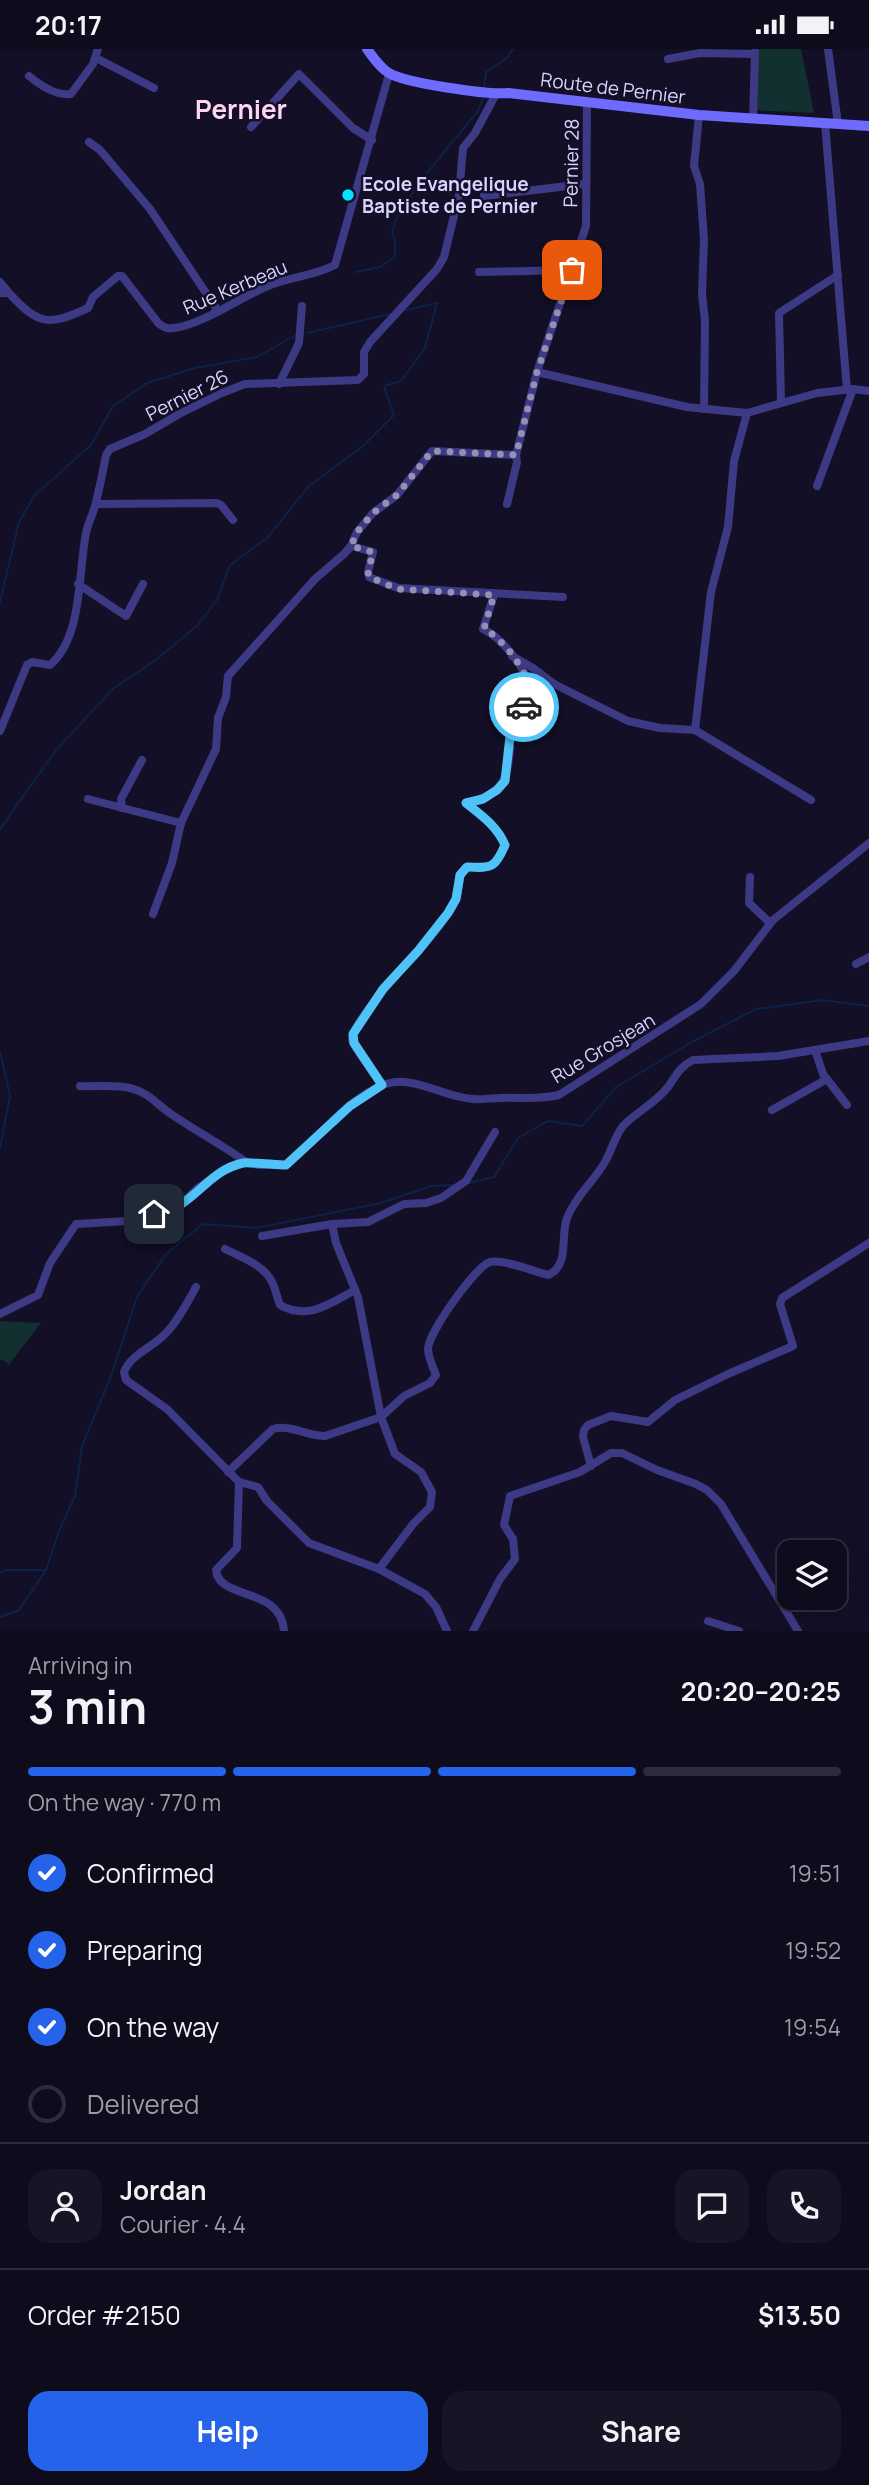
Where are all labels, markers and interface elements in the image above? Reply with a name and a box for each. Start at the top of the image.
text: 20:17 [35,7,102,43]
street label: Route de Pernier [539,66,687,110]
district label: Pernier [195,91,287,127]
street label: Pernier 28 [557,118,585,208]
place label: Ecole Evangelique Baptiste de Pernier [362,171,538,219]
marker: Ecole Evangelique Baptiste de Pernier [340,187,356,203]
pin [542,240,602,300]
icon: bag [553,251,591,289]
street label: Rue Kerbeau [179,253,291,321]
street label: Pernier 26 [141,363,233,427]
courier [489,672,559,742]
icon: car [505,688,543,726]
street label: Rue Grosjean [546,1007,660,1089]
pin [124,1184,184,1244]
icon: home [135,1195,173,1233]
map controls [777,1540,847,1610]
button: layers [777,1540,847,1610]
text: Arriving in [28,1649,133,1681]
text: 20:20–20:25 [681,1673,841,1709]
text: 3 min [28,1675,147,1738]
text: On the way · 770 m [28,1786,221,1818]
icon: check [28,1854,66,1892]
text: Confirmed [87,1855,214,1891]
text: 19:51 [789,1857,841,1889]
icon: check [28,1931,66,1969]
text: Preparing [87,1932,203,1968]
text: 19:52 [785,1934,841,1966]
icon: check [28,2008,66,2046]
text: On the way [87,2009,219,2045]
text: 19:54 [784,2011,841,2043]
text: Delivered [87,2086,199,2122]
button: person [28,2169,102,2243]
button: chat [675,2169,749,2243]
button: phone [767,2169,841,2243]
text: Jordan [120,2172,206,2208]
text: Courier · 4.4 [120,2208,246,2240]
text: Order #2150 [28,2297,181,2333]
text: $13.50 [758,2297,841,2333]
button: Help [28,2391,428,2471]
button: Share [442,2391,841,2471]

